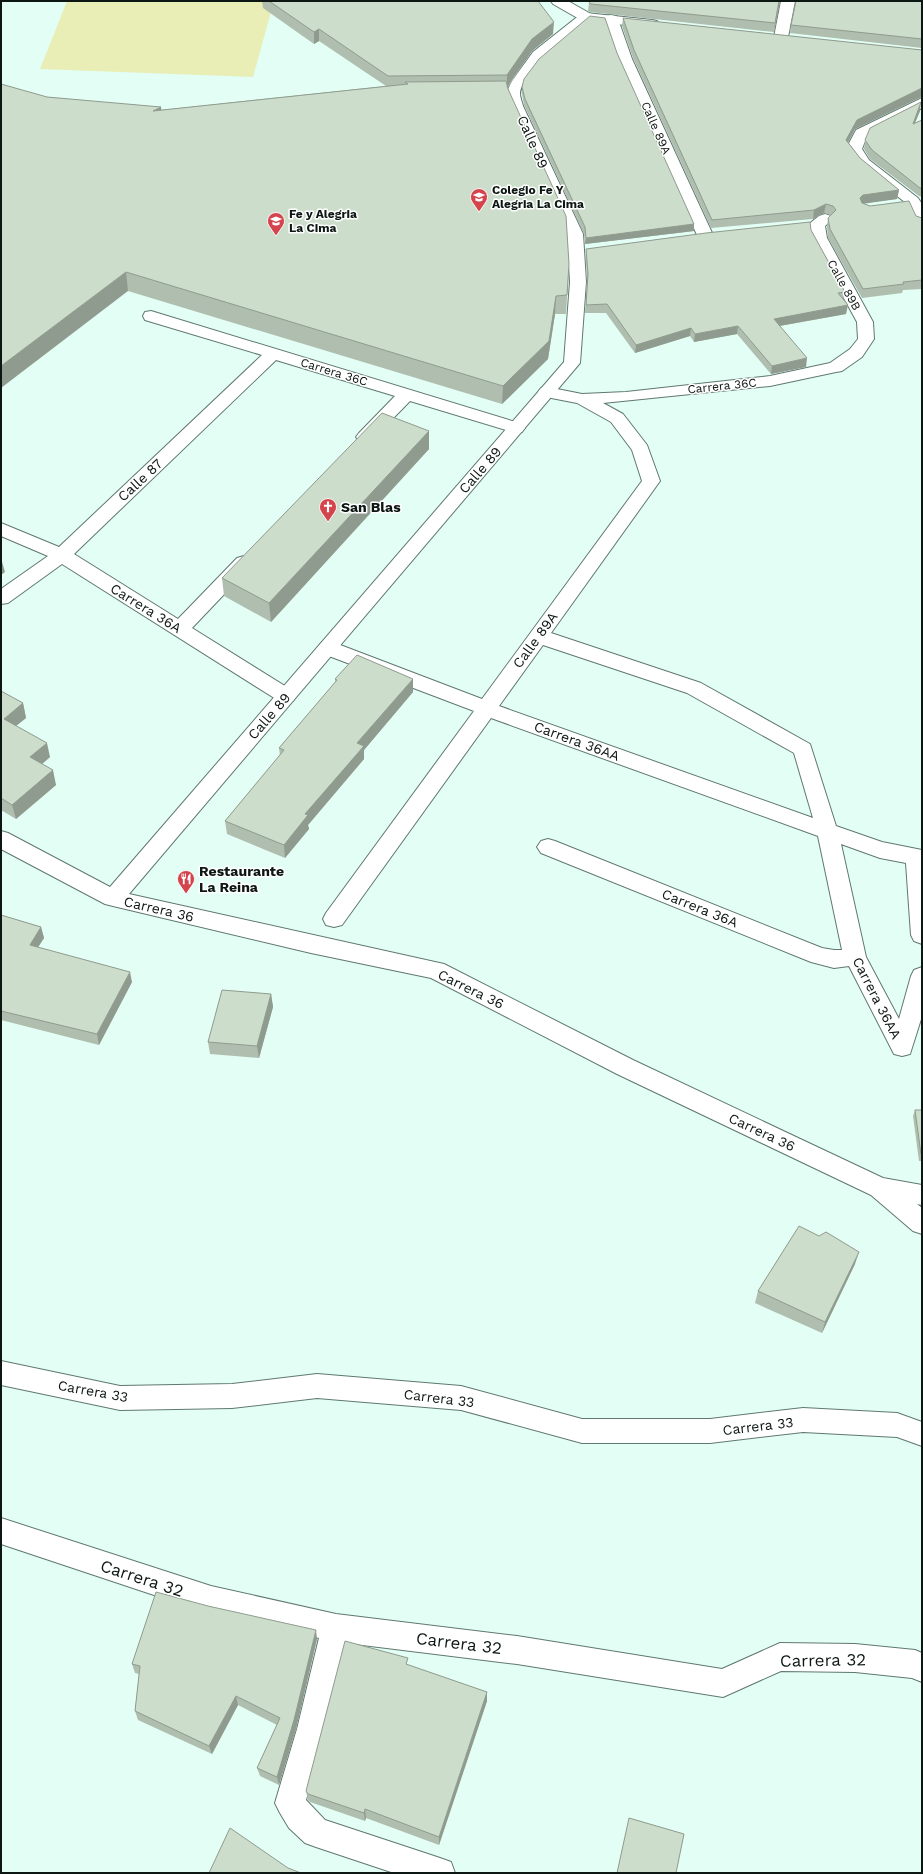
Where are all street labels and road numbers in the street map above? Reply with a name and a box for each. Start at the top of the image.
street label: Calle 89A [638,100,674,156]
street label: Calle 89 [514,113,552,171]
street label: Calle 89B [824,257,864,313]
street label: Carrera 36C [299,355,369,389]
street label: Carrera 36C [687,375,757,397]
street label: Calle 89 [456,444,504,496]
street label: Calle 87 [114,455,166,505]
street label: Carrera 36A [108,580,184,636]
street label: Calle 89A [509,609,561,671]
street label: Calle 89 [245,690,293,742]
street label: Carrera 36AA [532,718,622,764]
street label: Carrera 36A [660,885,740,931]
street label: Carrera 36 [122,893,196,925]
street label: Carrera 36AA [849,954,905,1042]
street label: Carrera 36 [435,966,507,1012]
street label: Carrera 36 [726,1110,798,1154]
street label: Carrera 33 [57,1377,129,1405]
street label: Carrera 33 [403,1386,475,1410]
street label: Carrera 33 [722,1414,794,1438]
street label: Carrera 32 [98,1555,186,1601]
street label: Carrera 32 [415,1628,503,1658]
street label: Carrera 32 [780,1649,866,1671]

